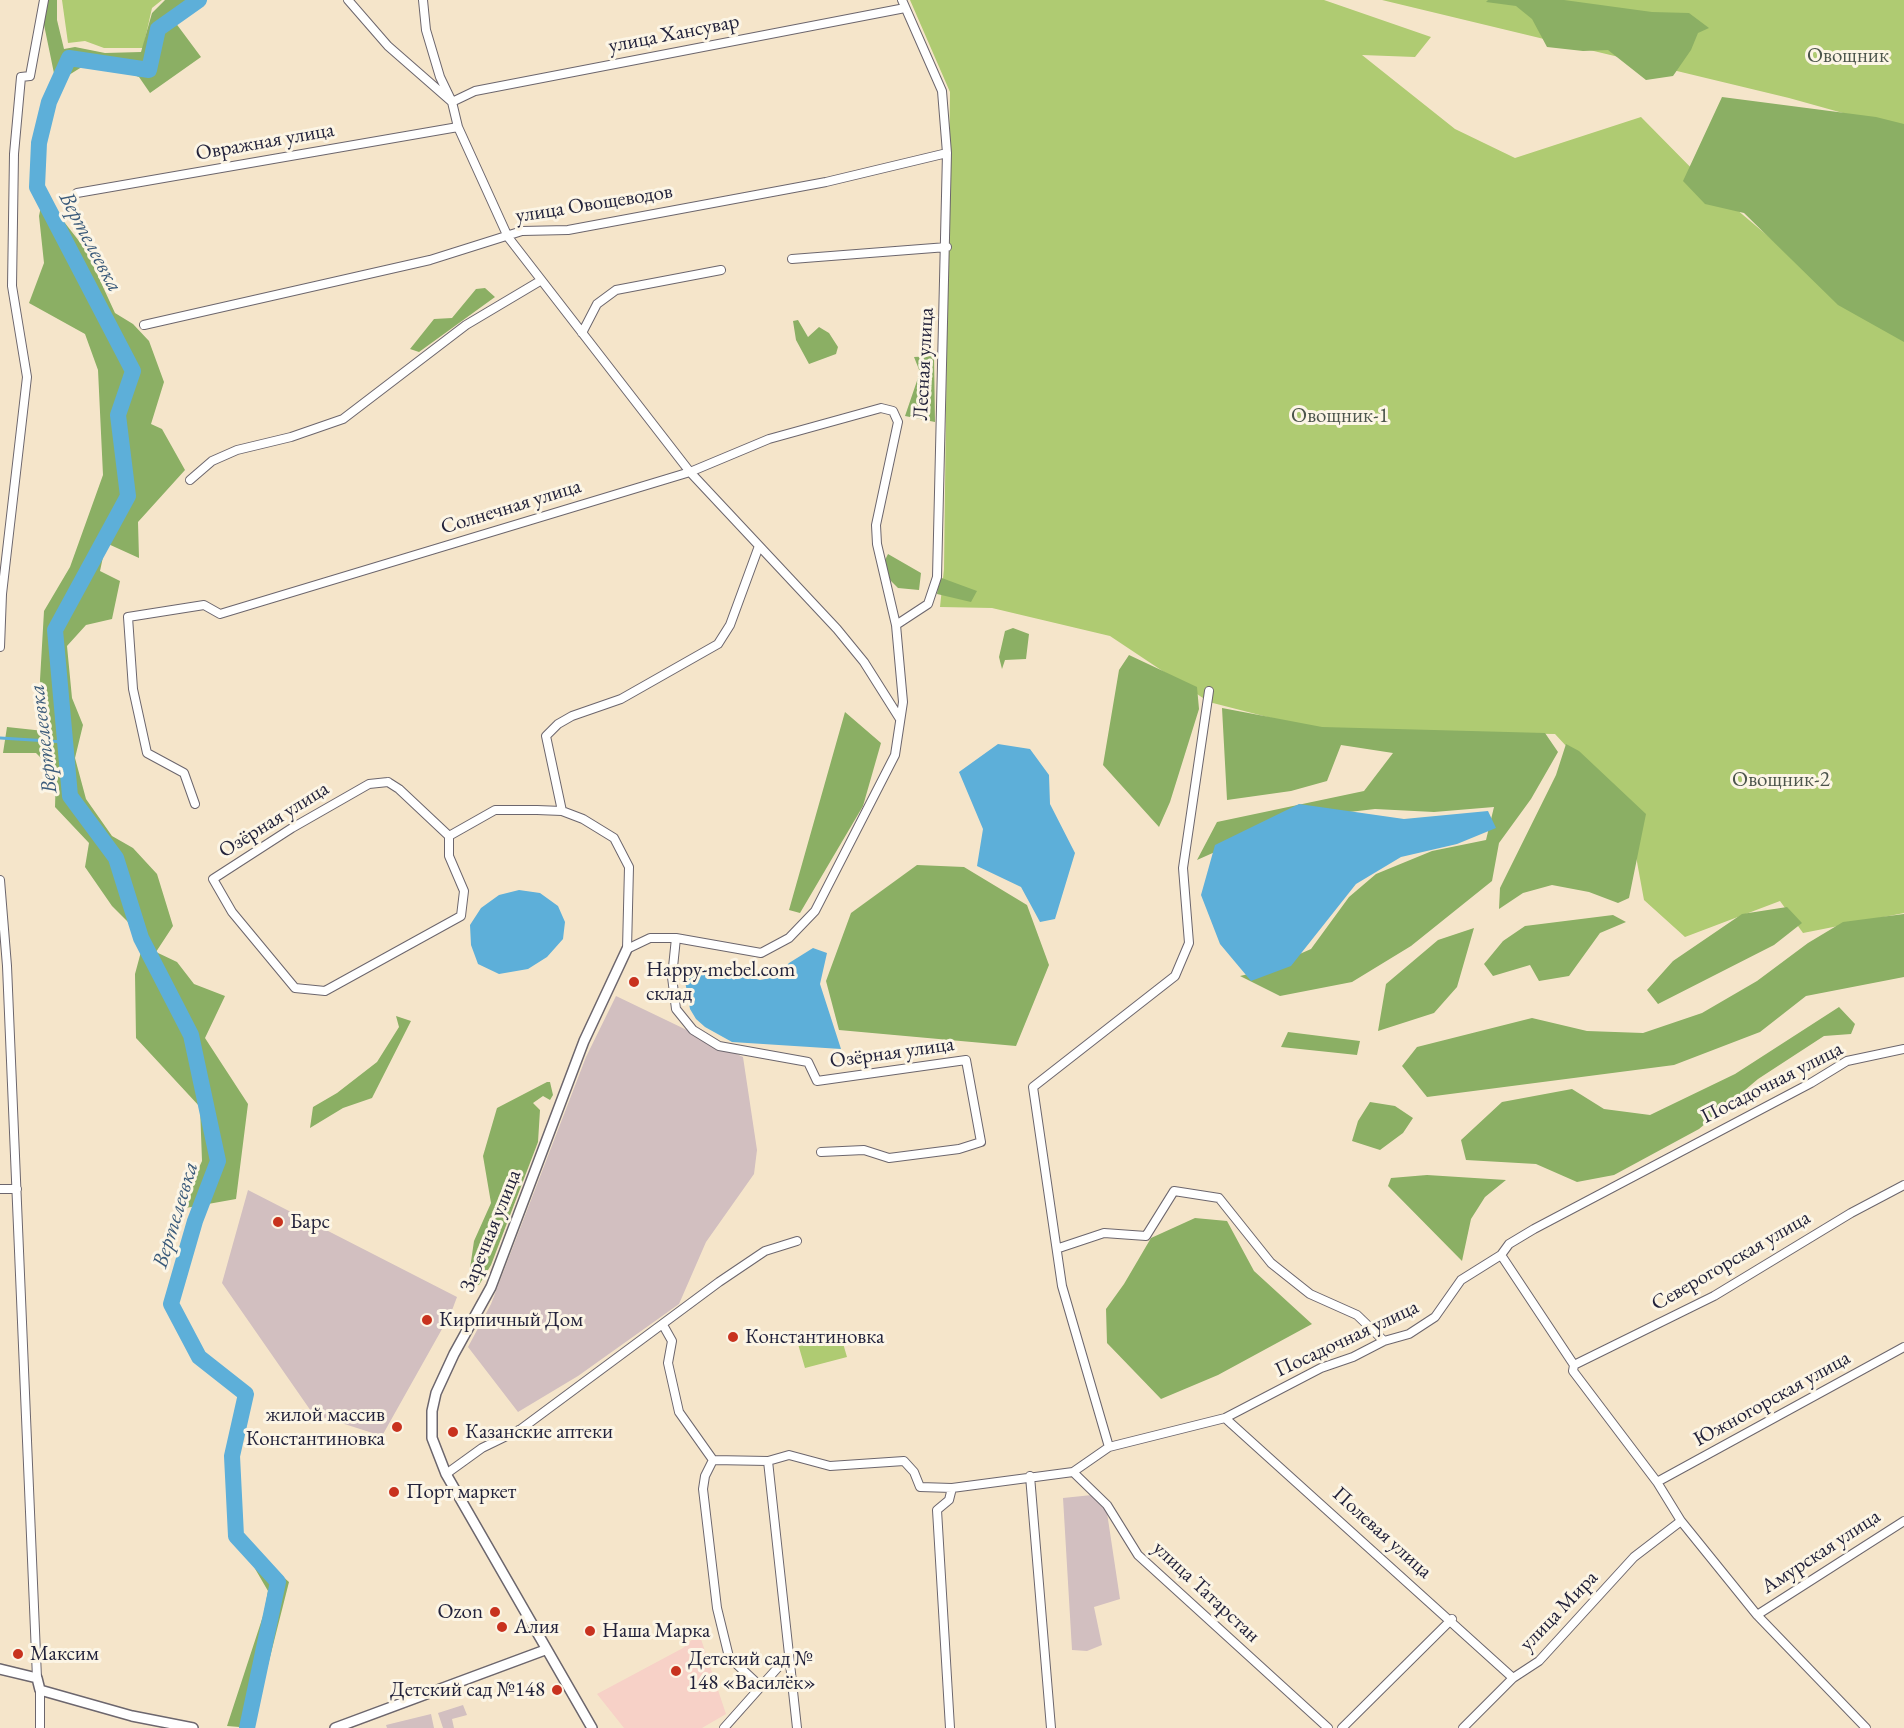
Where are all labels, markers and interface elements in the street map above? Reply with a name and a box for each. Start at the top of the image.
street label: улица Хансувар [606,9,742,59]
park label: Овощник [1807,43,1889,69]
street label: Овражная улица [194,117,336,167]
street label: улица Овощеводов [514,179,674,229]
water label: Вертелеевка [53,187,127,297]
street label: Лесная улица [908,307,940,421]
park label: Овощник-1 [1291,403,1389,429]
street label: Солнечная улица [438,474,584,540]
water label: Вертелеевка [24,683,64,795]
park label: Овощник-2 [1732,767,1830,793]
street label: Озёрная улица [214,776,334,864]
place label: Happy-mebel.com склад [646,957,795,1007]
marker: Happy-mebel.com склад [627,975,641,989]
street label: Озёрная улица [828,1032,956,1074]
street label: Посадочная улица [1697,1036,1847,1130]
water label: Вертелеевка [147,1159,205,1271]
street label: Заречная улица [455,1166,527,1296]
street label: Северогорская улица [1647,1205,1815,1317]
place label: Барс [290,1209,330,1235]
marker: Барс [271,1215,285,1229]
street label: Посадочная улица [1271,1295,1423,1383]
place label: Кирпичный Дом [439,1307,583,1333]
marker: Кирпичный Дом [420,1313,434,1327]
place label: Константиновка [745,1324,884,1350]
marker: Константиновка [726,1330,740,1344]
street label: Южногорская улица [1689,1345,1855,1453]
place label: жилой массив Константиновка [246,1402,385,1452]
place label: Казанские аптеки [465,1419,613,1445]
marker: жилой массив Константиновка [390,1420,404,1434]
marker: Казанские аптеки [446,1425,460,1439]
place label: Порт маркет [406,1479,516,1505]
street label: Полевая улица [1327,1482,1437,1584]
marker: Порт маркет [387,1485,401,1499]
street label: Амурская улица [1757,1504,1885,1600]
street label: улица Татарстан [1147,1536,1265,1648]
street label: улица Мира [1514,1566,1604,1656]
place label: Ozon [438,1599,483,1625]
marker: Ozon [488,1605,502,1619]
place label: Алия [514,1614,559,1640]
place label: Наша Марка [602,1618,710,1644]
marker: Алия [495,1620,509,1634]
marker: Наша Марка [583,1624,597,1638]
place label: Максим [30,1641,99,1667]
place label: Детский сад № 148 «Василёк» [688,1646,816,1696]
marker: Максим [11,1647,25,1661]
marker: Детский сад № 148 «Василёк» [669,1664,683,1678]
place label: Детский сад №148 [390,1677,545,1703]
marker: Детский сад №148 [550,1683,564,1697]

